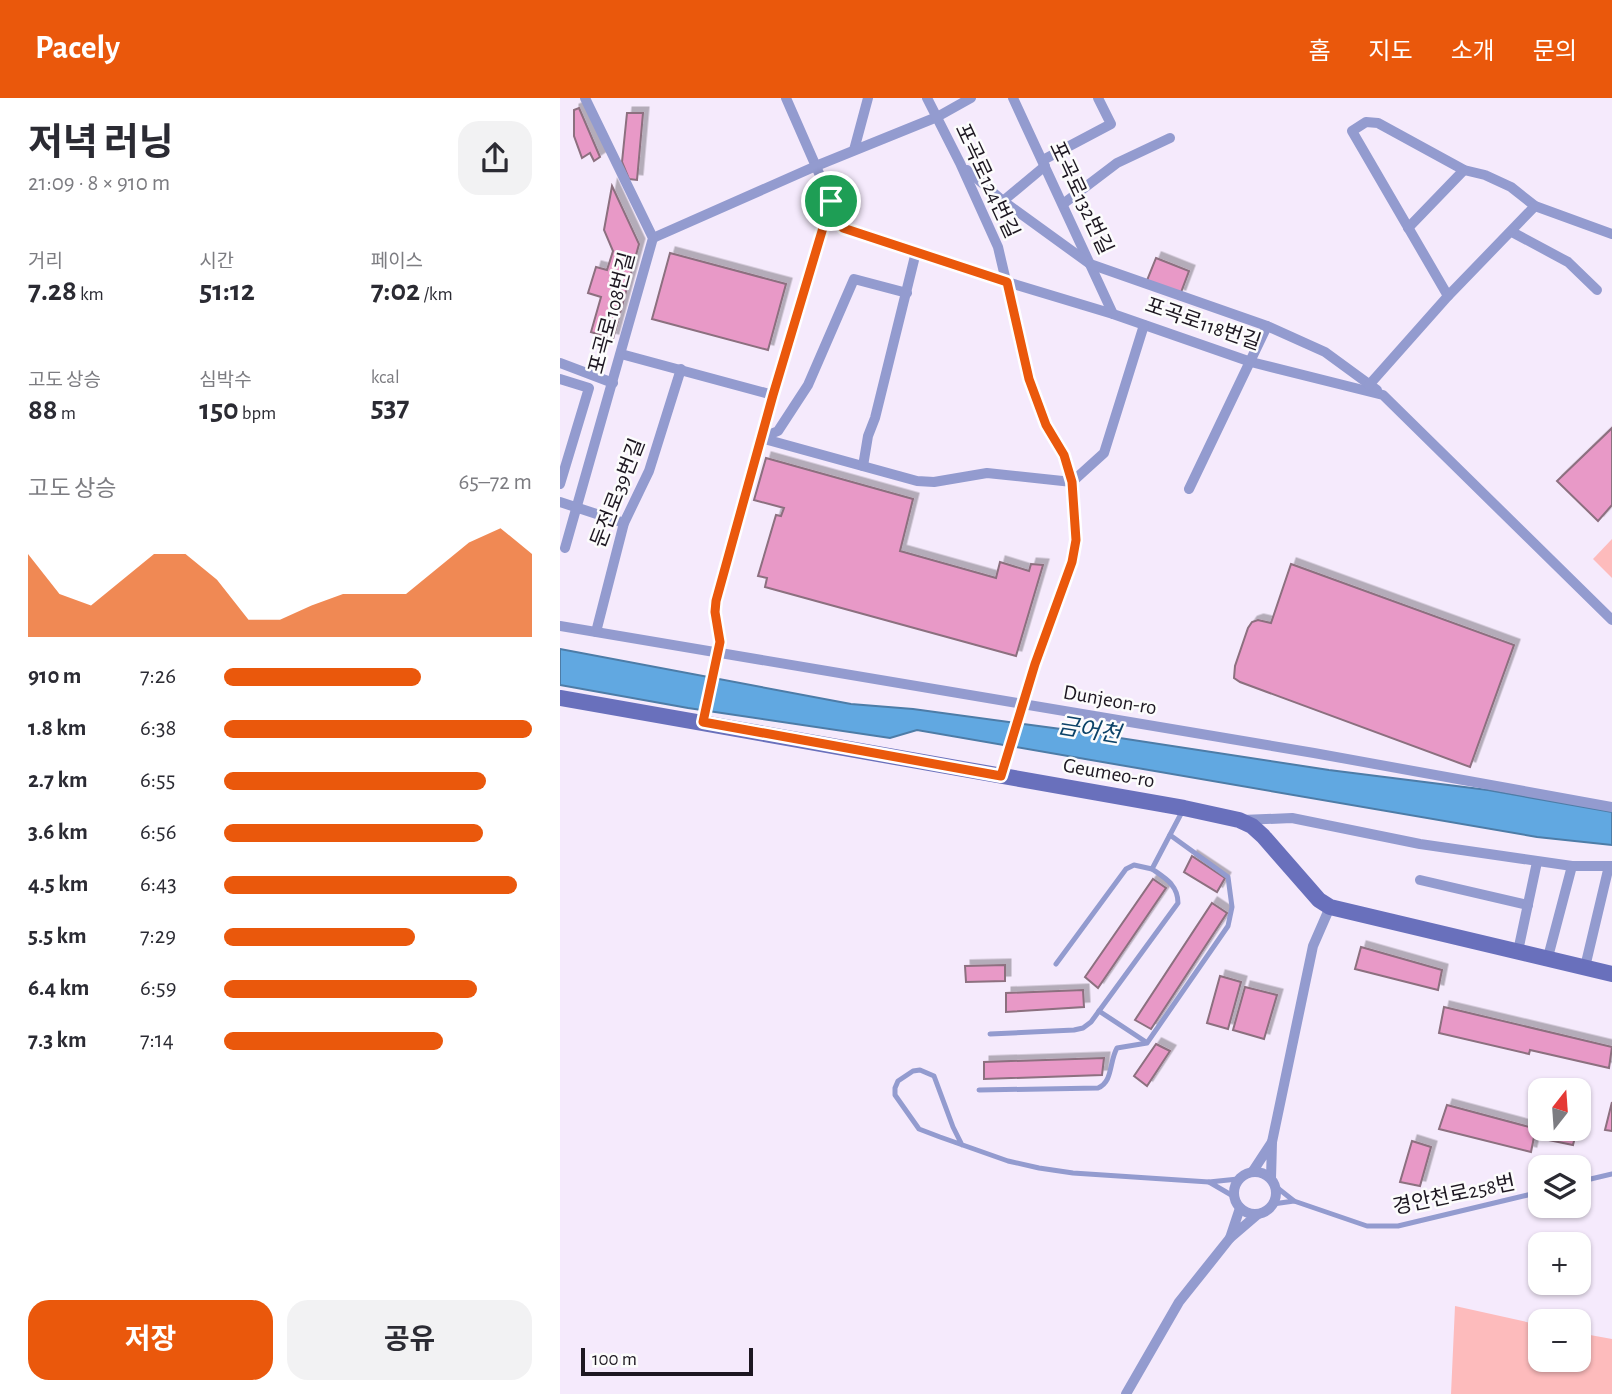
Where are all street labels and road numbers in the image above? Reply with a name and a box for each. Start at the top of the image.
street label: 포곡로124번길 [951,120,1024,241]
street label: 포곡로132번길 [1046,138,1117,258]
street label: 포곡로108번길 [585,250,638,376]
street label: 포곡로118번길 [1142,293,1264,354]
street label: 둔전로39번길 [587,435,648,551]
street label: Dunjeon-ro [1062,681,1158,719]
street label: Geumeo-ro [1062,755,1156,791]
street label: 경안천로258번 [1391,1171,1517,1218]

